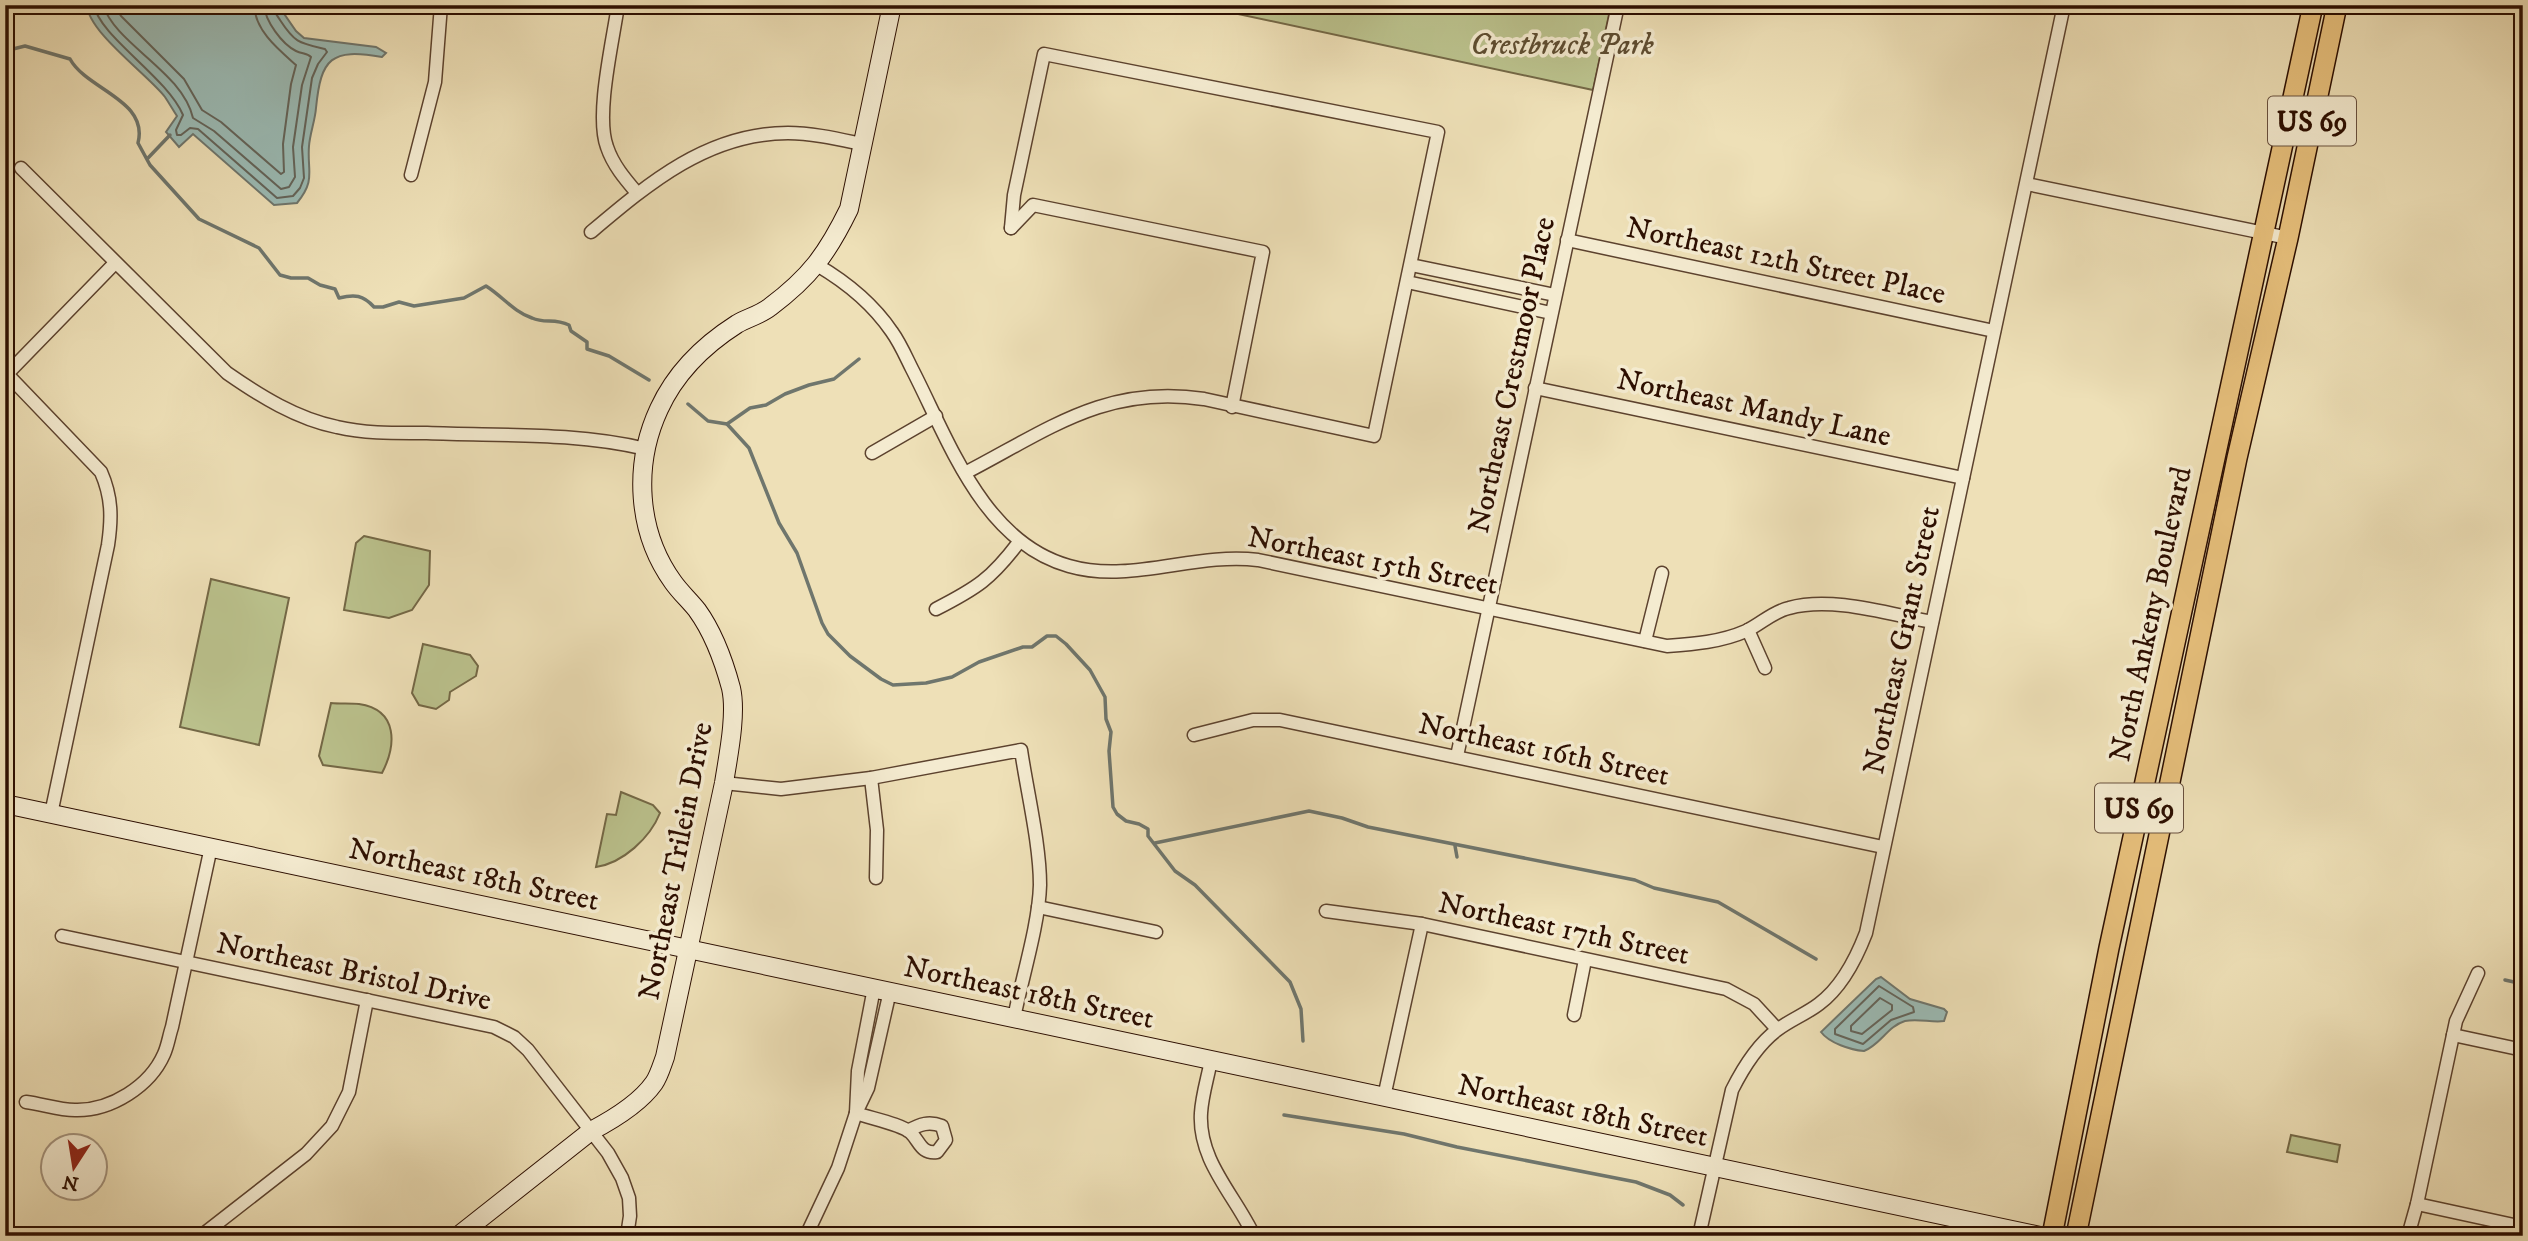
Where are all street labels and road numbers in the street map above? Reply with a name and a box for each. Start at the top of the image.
road number: US 69 [2268,96,2356,146]
street label: Northeast 12th Street Place [1623,210,1949,313]
street label: Northeast Crestmoor Place [1461,214,1564,537]
street label: Northeast Mandy Lane [1613,361,1894,456]
street label: North Ankeny Boulevard [2102,463,2201,765]
street label: Northeast Grant Street [1856,503,1949,778]
street label: Northeast 15th Street [1244,519,1501,604]
street label: Northeast 16th Street [1415,706,1672,795]
street label: Northeast Trilein Drive [631,719,722,1004]
road number: US 69 [2095,784,2183,832]
street label: Northeast 18th Street [345,831,602,920]
street label: Northeast 17th Street [1435,885,1693,974]
street label: Northeast Bristol Drive [213,925,495,1020]
street label: Northeast 18th Street [900,949,1157,1038]
street label: Northeast 18th Street [1454,1067,1711,1156]

